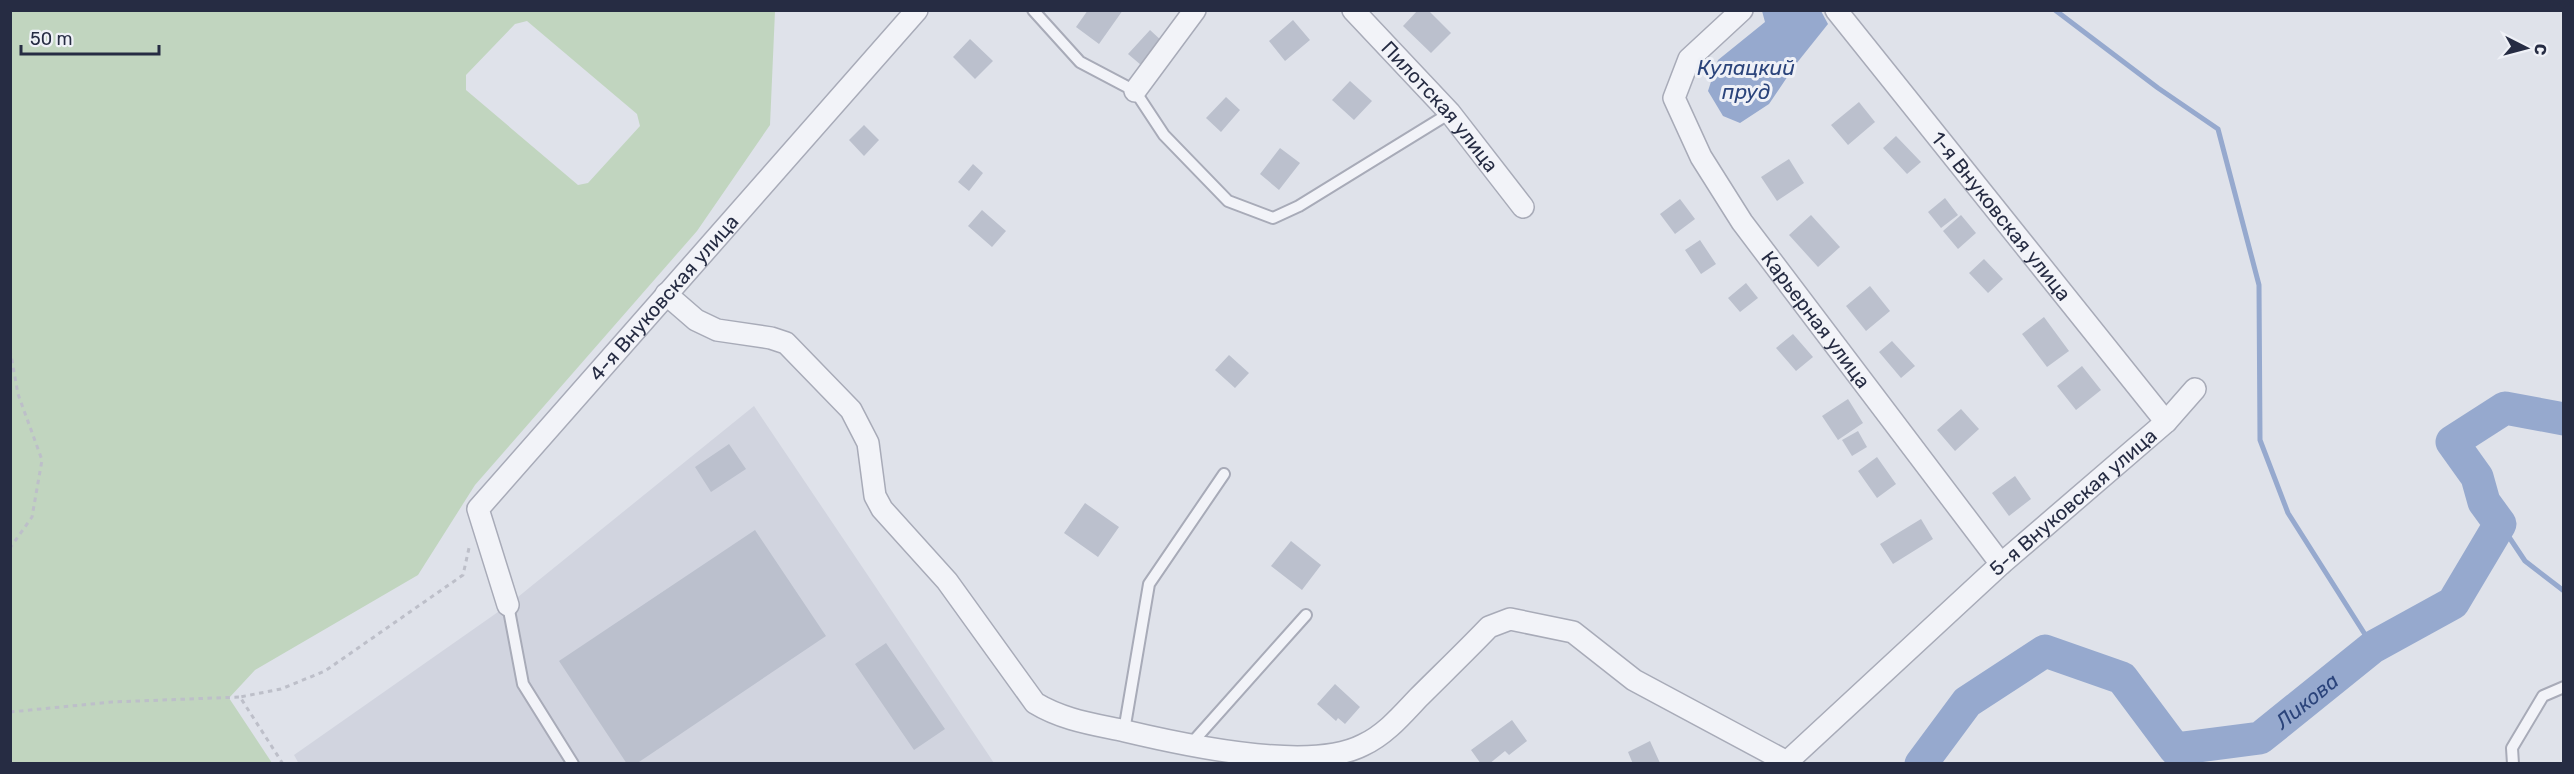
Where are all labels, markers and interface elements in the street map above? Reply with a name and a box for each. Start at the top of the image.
scale bar [21,18,159,56]
north arrow [2496,18,2556,78]
text: 50 m [30,28,73,50]
street label: Пилотская улица [1376,36,1503,177]
text: С [2530,43,2550,56]
water label: Кулацкий пруд [1697,55,1795,104]
street label: 1-я Внуковская улица [1926,127,2076,305]
street label: 4-я Внуковская улица [584,210,743,386]
street label: Карьерная улица [1756,246,1875,393]
street label: 5-я Внуковская улица [1984,423,2162,581]
water label: Ликова [2269,668,2343,734]

